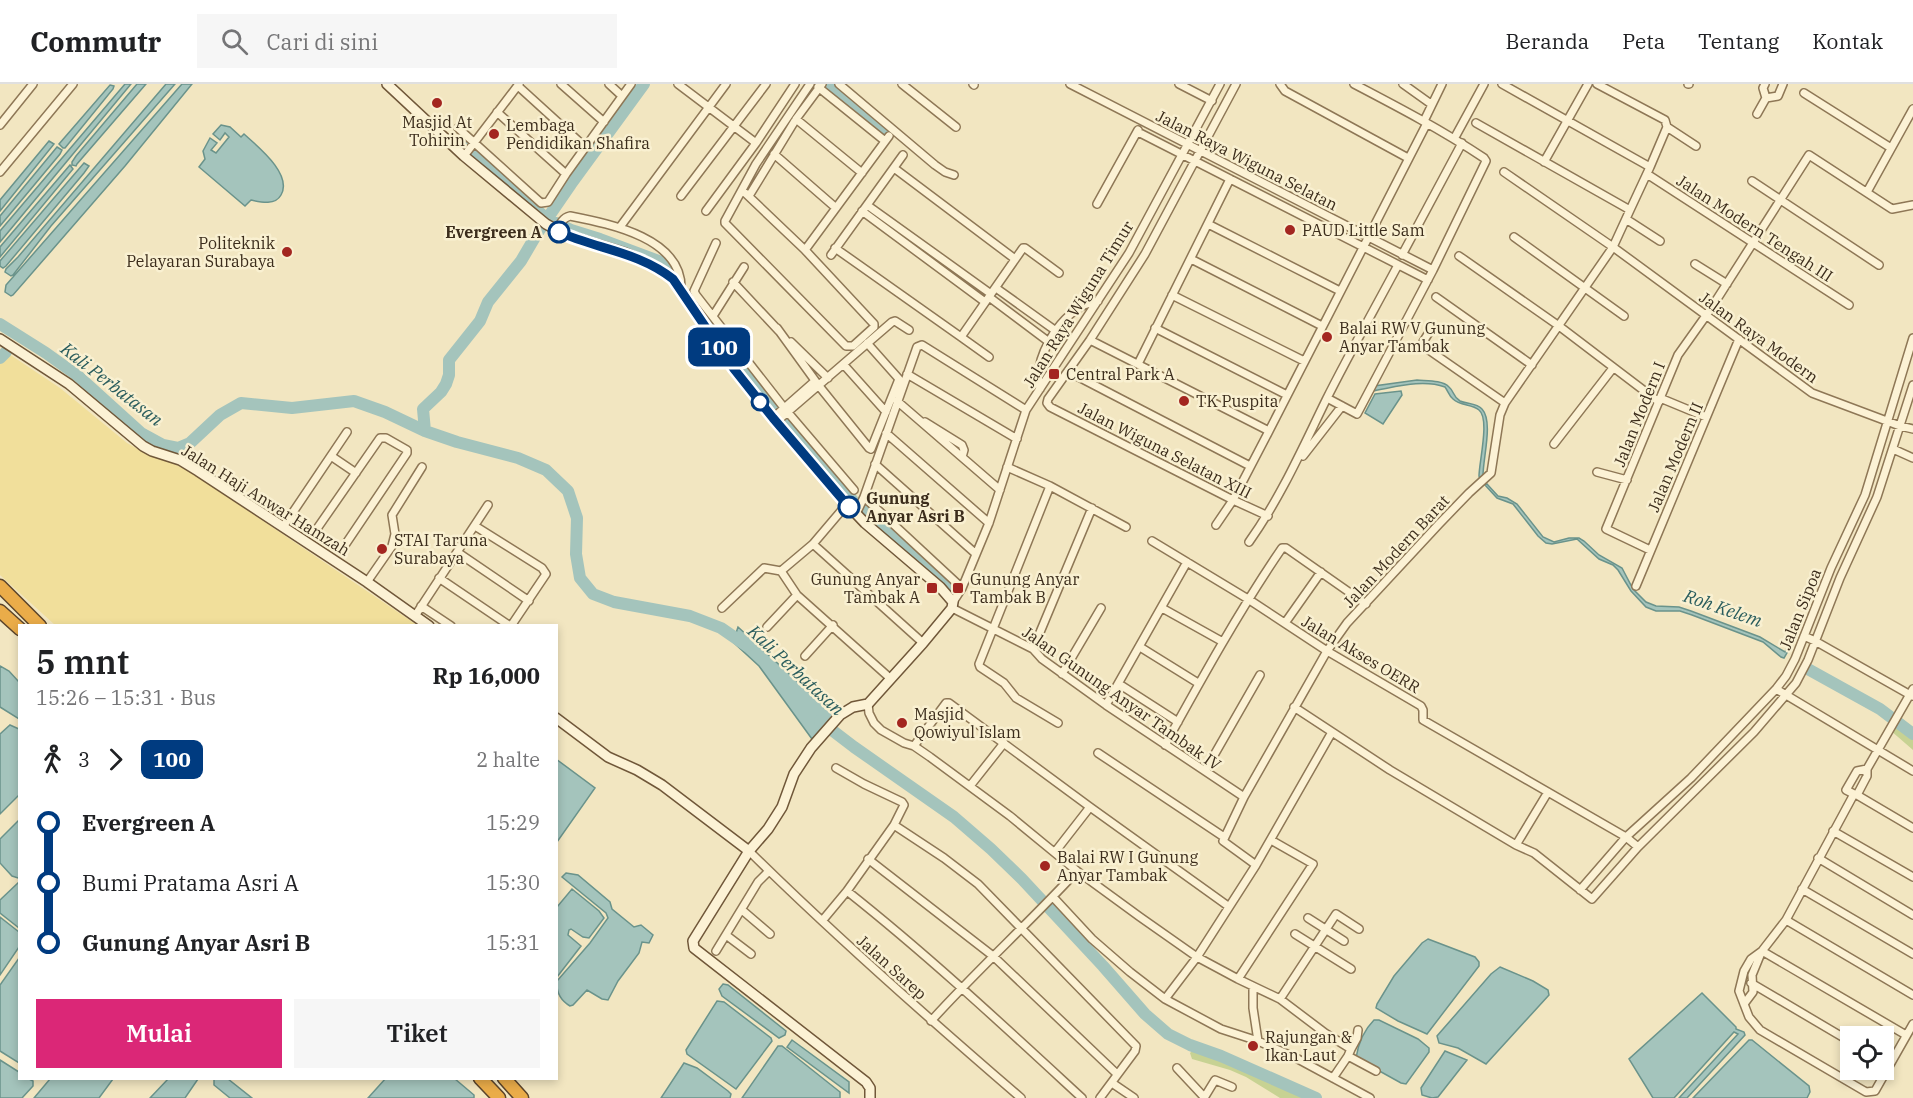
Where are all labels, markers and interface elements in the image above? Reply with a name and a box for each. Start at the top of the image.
search box [197,14,617,68]
text: Commutr [30,23,161,60]
icon: search [218,25,251,58]
text: Cari di sini [266,27,378,56]
text: Beranda [1506,27,1589,55]
text: Peta [1622,27,1665,55]
text: Tentang [1698,27,1779,55]
text: Kontak [1812,27,1883,55]
marker: Masjid At Tohirin [430,96,444,110]
street label: Jalan Raya Wiguna Selatan [1153,105,1341,215]
place label: Masjid At Tohirin [402,112,472,150]
place label: Lembaga Pendidikan Shafira [506,115,650,153]
marker: Lembaga Pendidikan Shafira [487,127,501,141]
street label: Jalan Modern Tengah III [1673,170,1837,286]
street label: Jalan Raya Wiguna Timur [1018,217,1138,391]
place label: PAUD Little Sam [1302,220,1425,240]
marker: Evergreen A [548,221,570,243]
place label: Evergreen A [445,222,542,242]
marker: PAUD Little Sam [1283,223,1297,237]
place label: Politeknik Pelayaran Surabaya [126,233,276,271]
marker: Politeknik Pelayaran Surabaya [280,245,294,259]
street label: Jalan Raya Modern [1696,287,1822,387]
place label: Balai RW V Gunung Anyar Tambak [1339,318,1485,356]
line badge: 100 [684,328,754,366]
marker: Balai RW V Gunung Anyar Tambak [1320,330,1334,344]
text: 100 [700,333,738,361]
water label: Kali Perbatasan [56,336,168,431]
street label: Jalan Modern I [1609,359,1669,469]
place label: Central Park A [1066,364,1175,384]
marker: Central Park A [1047,367,1061,381]
place label: TK Puspita [1196,391,1279,411]
unlabelled marker [751,393,769,411]
marker: TK Puspita [1177,394,1191,408]
street label: Jalan Wiguna Selatan XIII [1075,398,1255,502]
street label: Jalan Modern II [1643,399,1707,515]
street label: Jalan Haji Anwar Hamzah [178,440,354,560]
place label: Gunung Anyar Asri B [866,488,965,526]
street label: Jalan Modern Barat [1339,490,1454,611]
marker: Gunung Anyar Asri B [838,496,860,518]
place label: STAI Taruna Surabaya [394,530,488,568]
marker: STAI Taruna Surabaya [375,542,389,556]
street label: Jalan Sipoa [1775,565,1825,653]
place label: Gunung Anyar Tambak A [811,569,920,607]
place label: Gunung Anyar Tambak B [970,569,1079,607]
marker: Gunung Anyar Tambak A [925,581,939,595]
marker: Gunung Anyar Tambak B [951,581,965,595]
water label: Roh Kelem [1680,584,1765,632]
street label: Jalan Akses OERR [1298,611,1424,697]
water label: Kali Perbatasan [742,619,849,721]
street label: Jalan Gunung Anyar Tambak IV [1019,622,1226,775]
text: 5 mnt [36,640,129,683]
text: Rp 16,000 [433,661,540,690]
text: 15:26 – 15:31 · Bus [36,684,216,711]
place label: Masjid Qowiyul Islam [914,704,1021,742]
marker: Masjid Qowiyul Islam [895,716,909,730]
icon: walk [36,743,69,776]
icon: forward [99,743,132,776]
text: 100 [153,745,191,773]
text: 3 [78,746,90,773]
text: 2 halte [476,746,540,773]
text: Evergreen A [82,808,215,837]
text: 15:29 [486,809,540,836]
place label: Balai RW I Gunung Anyar Tambak [1057,847,1198,885]
marker: Balai RW I Gunung Anyar Tambak [1038,859,1052,873]
text: Bumi Pratama Asri A [82,868,299,897]
text: 15:30 [486,869,540,896]
text: Gunung Anyar Asri B [82,928,310,957]
text: 15:31 [486,929,540,956]
street label: Jalan Sarep [853,930,931,1004]
button: Mulai [36,999,282,1068]
button: Tiket [294,999,540,1068]
map controls [1840,1026,1894,1080]
button: locate [1840,1026,1894,1080]
place label: Rajungan & Ikan Laut [1265,1027,1352,1065]
marker: Rajungan & Ikan Laut [1246,1039,1260,1053]

